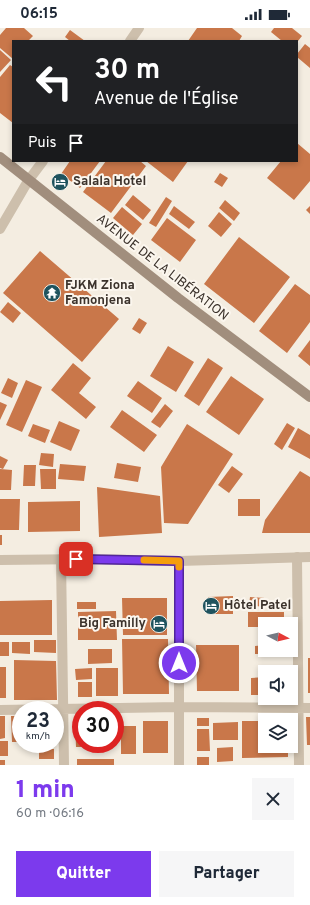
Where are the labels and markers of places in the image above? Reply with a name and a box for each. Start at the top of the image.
hotel icon: Salala Hotel [50,172,70,192]
place label: Salala Hotel [73,174,146,190]
place label: FJKM Ziona Famonjena [65,278,135,309]
temple icon: FJKM Ziona Famonjena [42,283,62,303]
pin [59,542,93,576]
hotel icon: Hôtel Patel [201,596,221,616]
place label: Hôtel Patel [224,598,291,614]
hotel icon: Big Familly [149,614,169,634]
place label: Big Familly [79,616,147,632]

